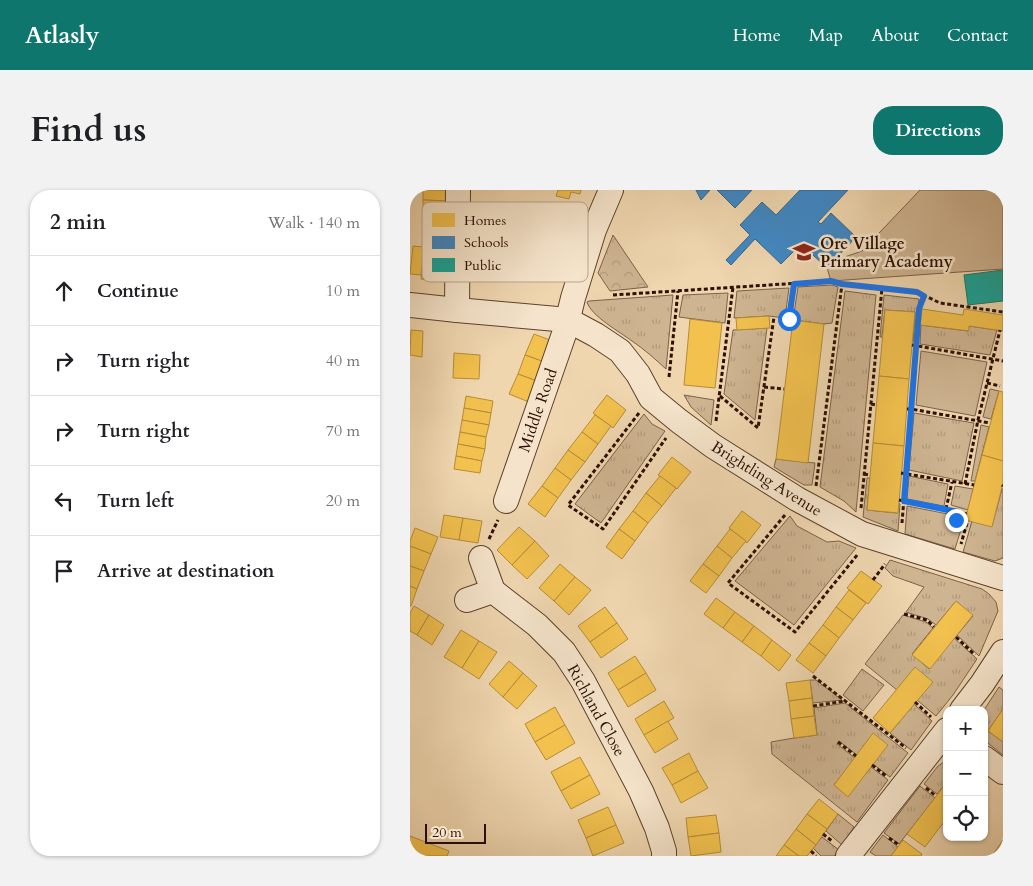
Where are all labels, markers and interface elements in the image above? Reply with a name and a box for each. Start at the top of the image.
text: Atlasly [25,19,99,52]
text: Home [733,23,781,48]
text: Map [809,23,843,48]
text: About [871,23,919,48]
text: Contact [947,23,1008,48]
text: Find us [30,106,146,154]
button: Directions [873,106,1003,155]
legend [422,202,588,282]
text: 2 min [50,208,106,237]
text: Homes [464,211,506,230]
text: Walk · 140 m [268,212,360,234]
text: Schools [464,233,509,252]
place label: Ore Village Primary Academy [820,233,953,273]
school or university icon: Ore Village Primary Academy [791,239,817,265]
text: Public [464,256,501,275]
icon: ahead [50,277,78,305]
text: Continue [97,278,179,304]
text: 10 m [326,280,360,302]
route start [778,308,801,331]
icon: right [50,347,78,375]
text: Turn right [97,348,189,374]
text: 40 m [326,350,360,372]
street label: Middle Road [513,365,563,455]
icon: right [50,417,78,445]
text: Turn right [97,418,189,444]
text: 70 m [326,420,360,442]
street label: Brightling Avenue [707,436,826,522]
icon: left [50,487,78,515]
text: Turn left [97,488,174,514]
text: 20 m [326,490,360,512]
route end [945,509,968,532]
icon: arrive [50,557,78,585]
text: Arrive at destination [97,558,274,584]
street label: Richland Close [562,660,631,760]
map controls [943,706,988,841]
button: + [943,706,988,751]
button: − [943,751,988,796]
button: locate [943,796,988,841]
scale bar [425,821,486,844]
text: 20 m [432,823,462,842]

